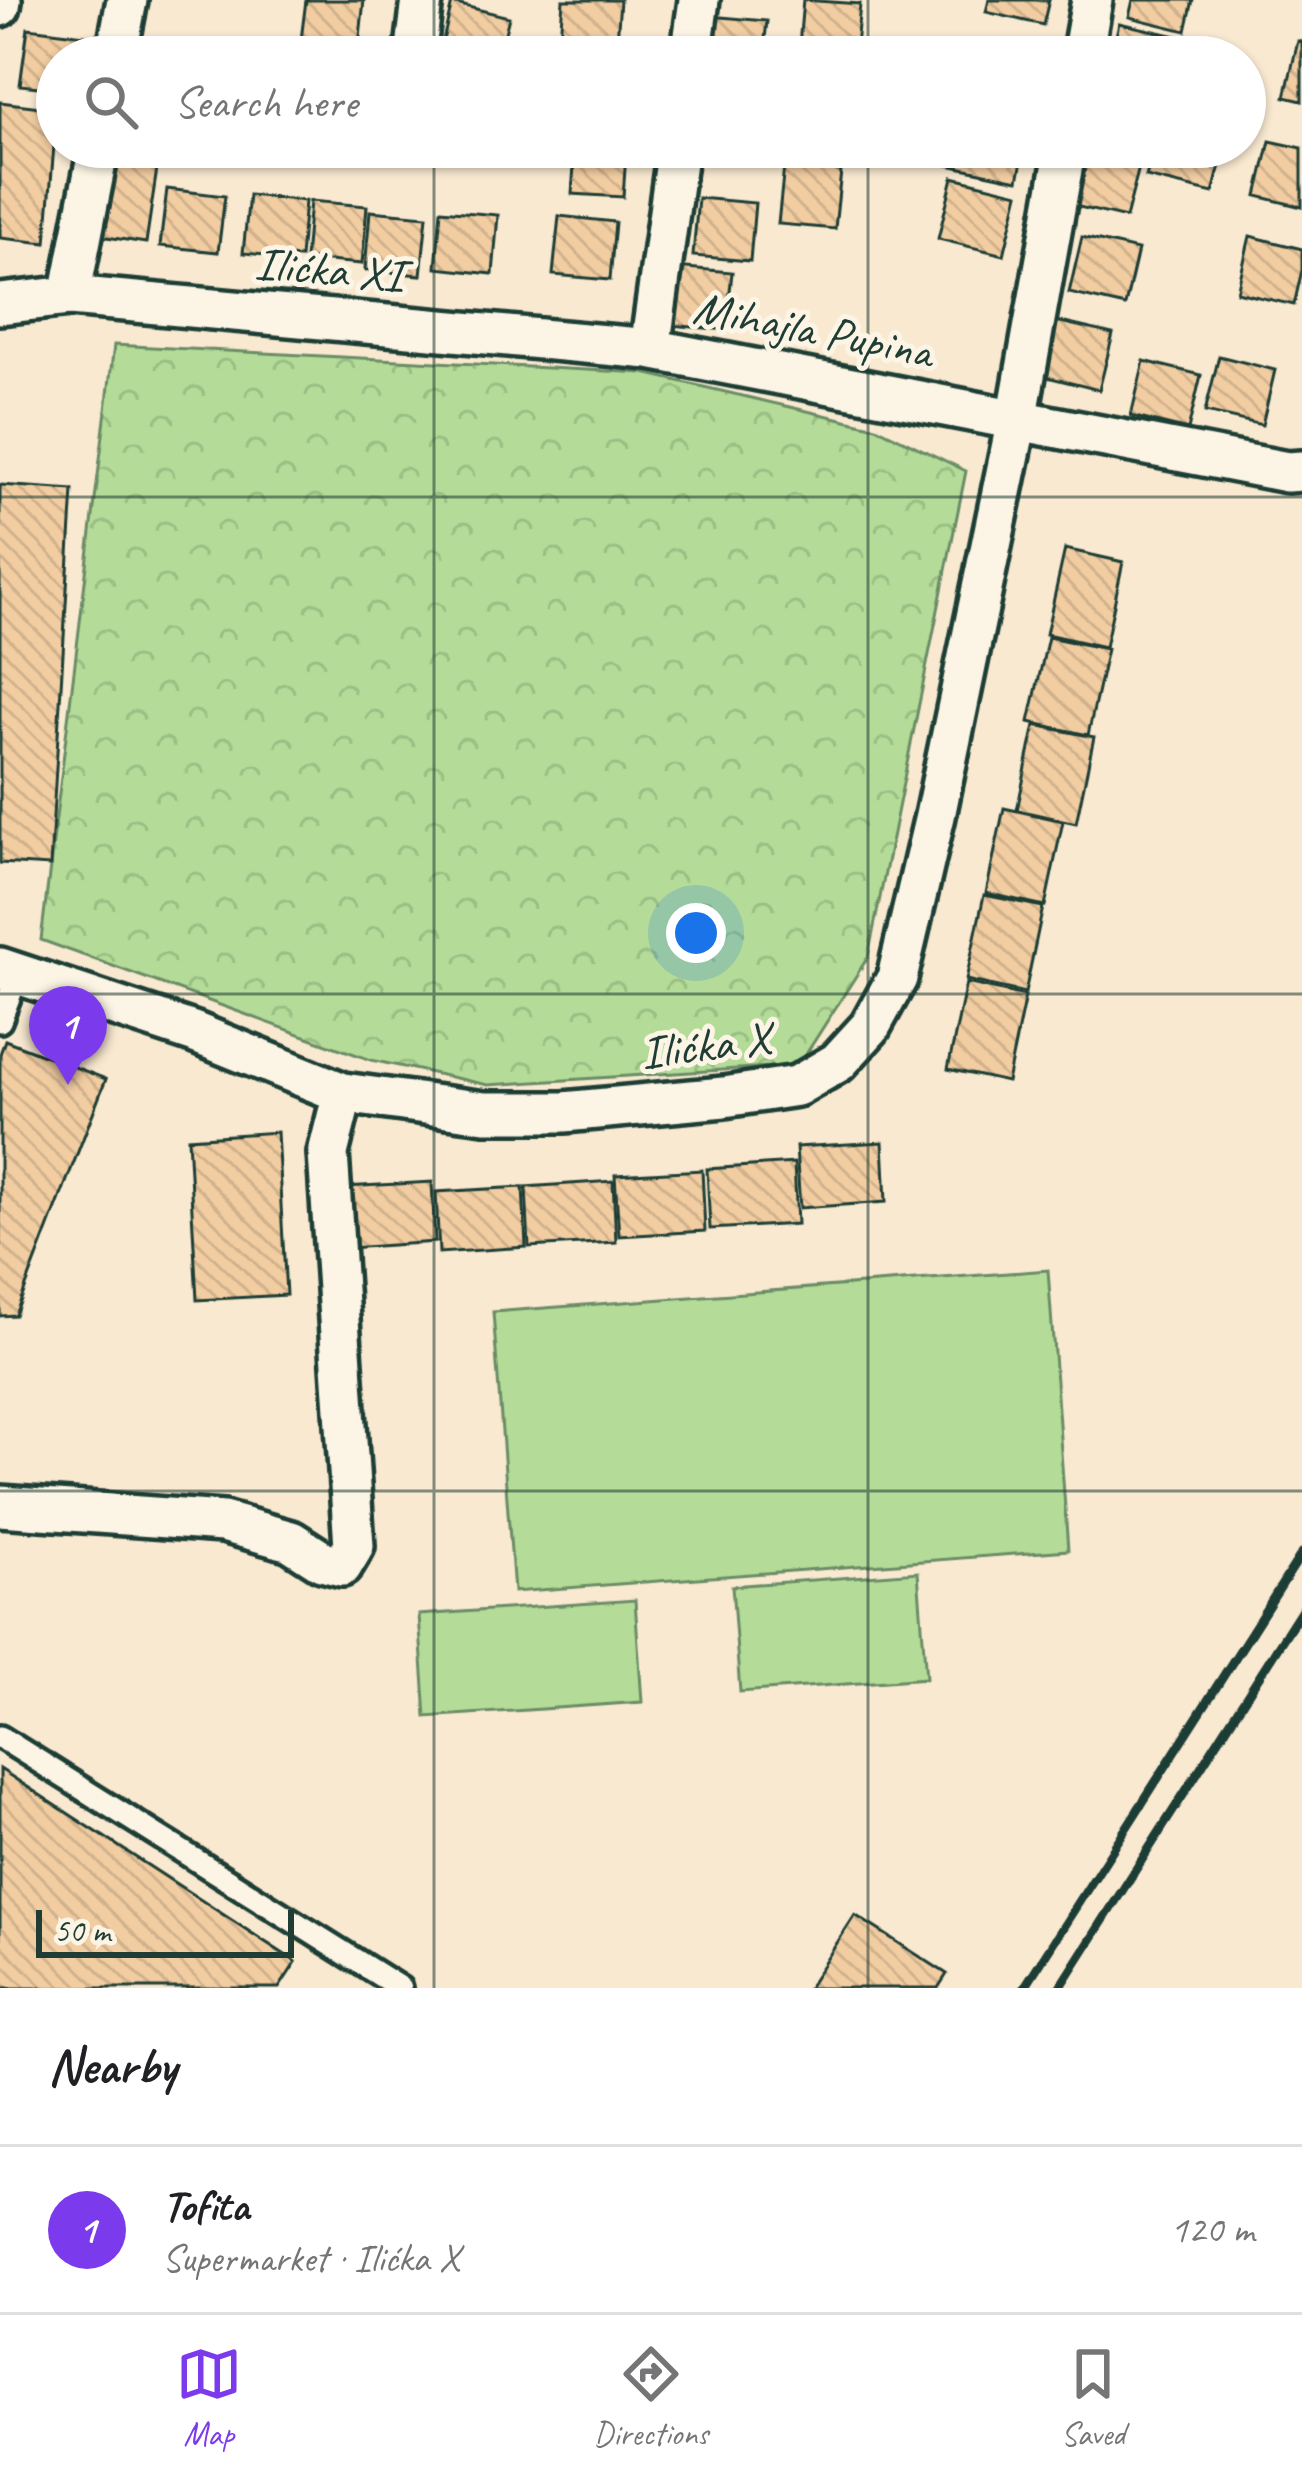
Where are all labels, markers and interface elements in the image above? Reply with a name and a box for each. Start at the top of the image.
search box [36,36,1266,168]
icon: search [78,69,144,135]
text: Search here [174,74,357,131]
street label: Ilićka XI [253,233,415,306]
street label: Mihajla Pupina [689,276,942,382]
your location [666,903,726,963]
pin: 1 [29,986,107,1085]
street label: Ilićka X [637,1006,780,1083]
scale bar [36,1904,294,1957]
text: 50 m [54,1910,110,1952]
text: Nearby [48,2034,176,2098]
text: Tofita [162,2177,249,2234]
text: 1 [78,2205,96,2254]
text: 120 m [1170,2205,1254,2254]
text: Supermarket · Ilićka X [162,2234,459,2283]
tab: Map [176,2341,242,2455]
tab: Directions [594,2341,708,2455]
tab: Saved [1060,2341,1126,2455]

